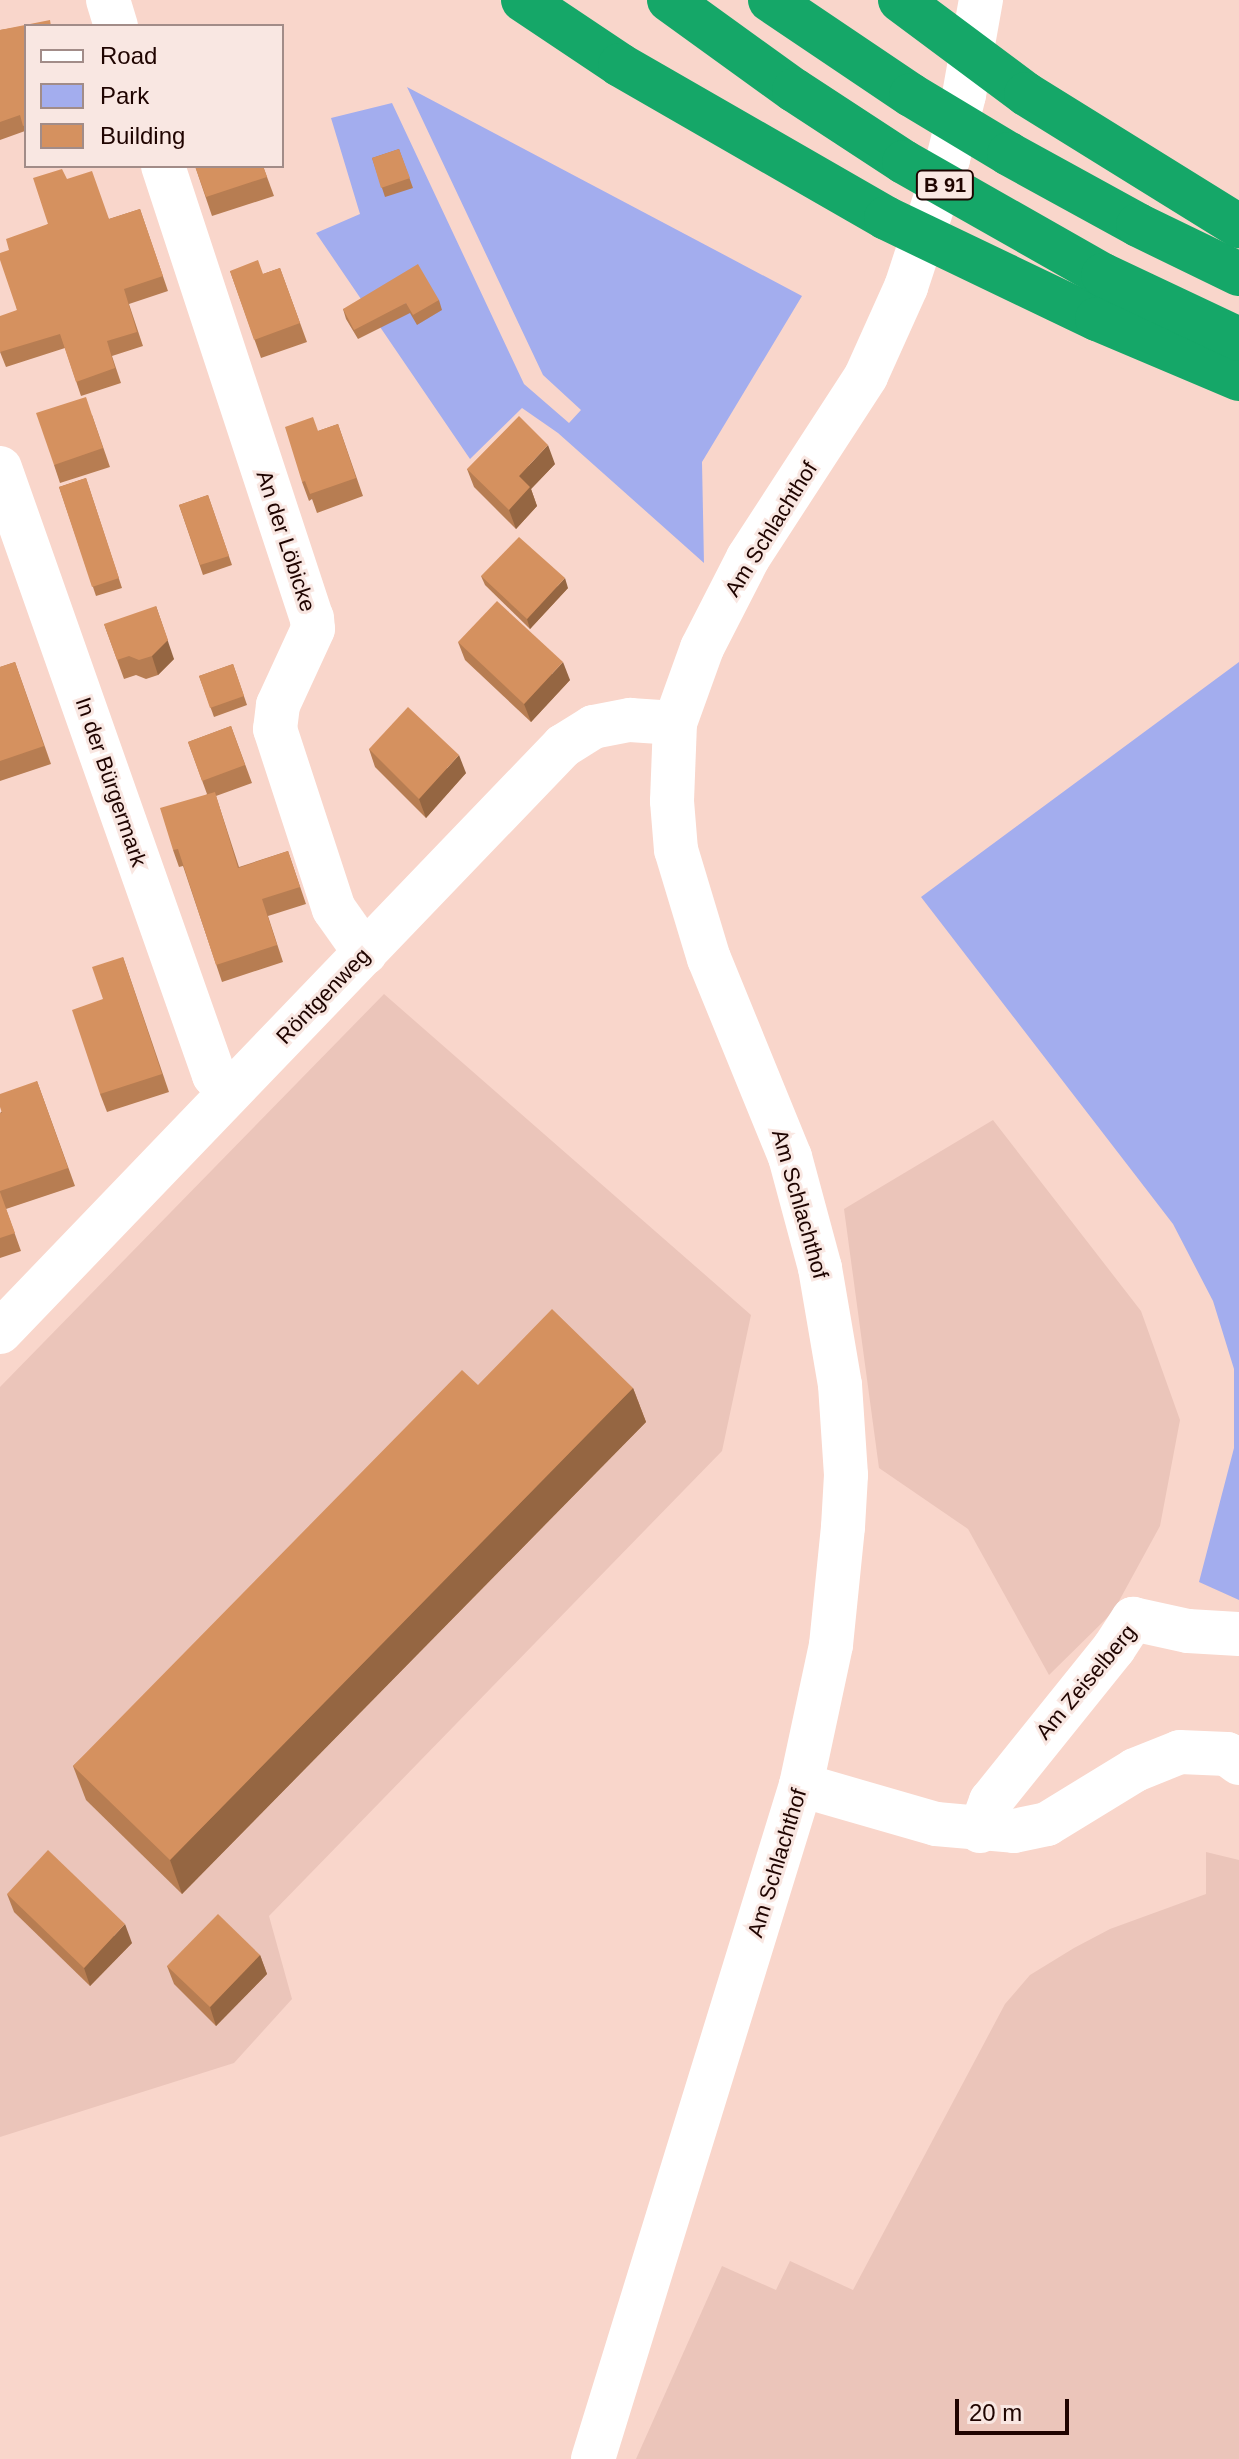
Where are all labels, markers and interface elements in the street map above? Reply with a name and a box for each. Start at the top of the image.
legend [24,24,284,168]
text: Road [100,42,157,69]
text: Park [100,82,149,109]
text: Building [100,122,185,149]
road number: B 91 [915,169,975,201]
street label: Am Schlachthof [719,457,823,601]
street label: An der Löbicke [251,467,321,615]
street label: In der Bürgermark [70,694,152,870]
street label: Röntgenweg [271,942,375,1050]
street label: Am Schlachthof [766,1126,834,1282]
street label: Am Zeiselberg [1030,1619,1142,1745]
street label: Am Schlachthof [742,1785,812,1941]
scale bar [959,2383,1073,2433]
text: 20 m [969,2399,1022,2426]

